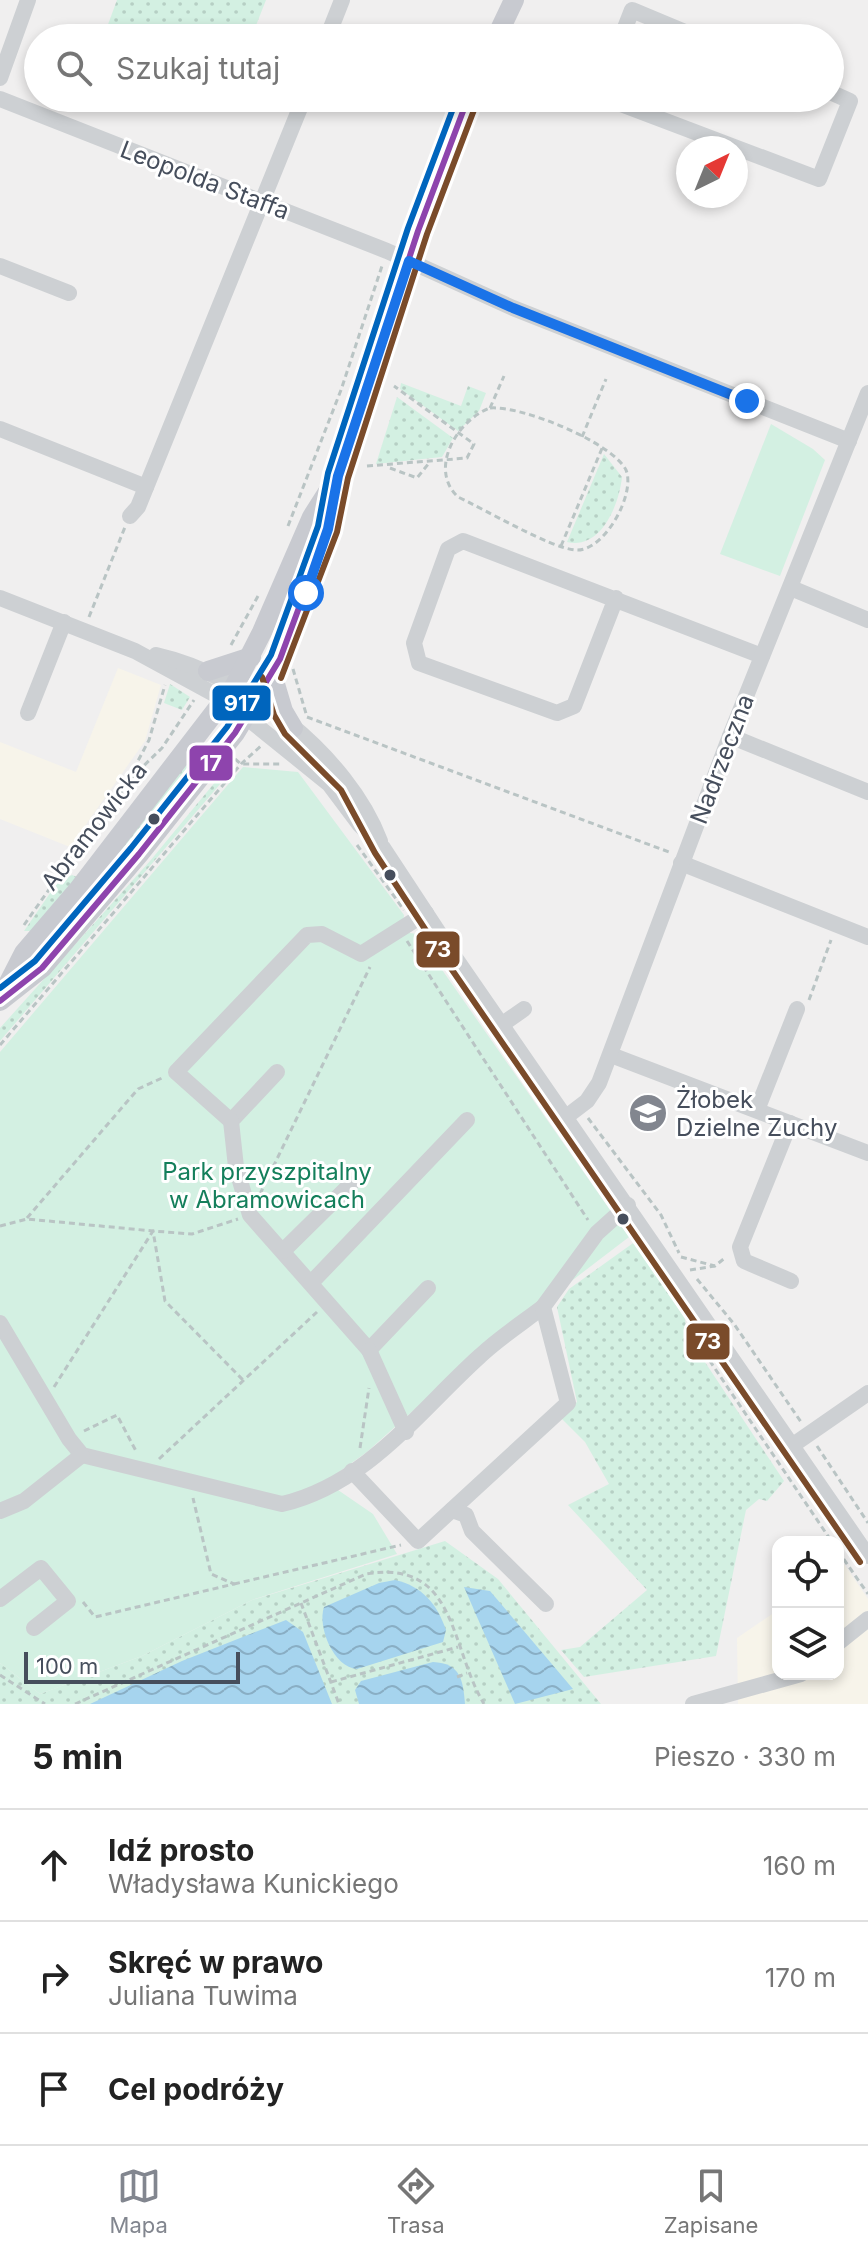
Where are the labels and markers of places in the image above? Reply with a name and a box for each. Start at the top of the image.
unlabelled marker [146,811,162,827]
unlabelled marker [382,867,398,883]
place label: Żłobek Dzielne Zuchy [676,1085,837,1142]
school or university icon: Żłobek Dzielne Zuchy [627,1092,669,1134]
unlabelled marker [615,1211,631,1227]

